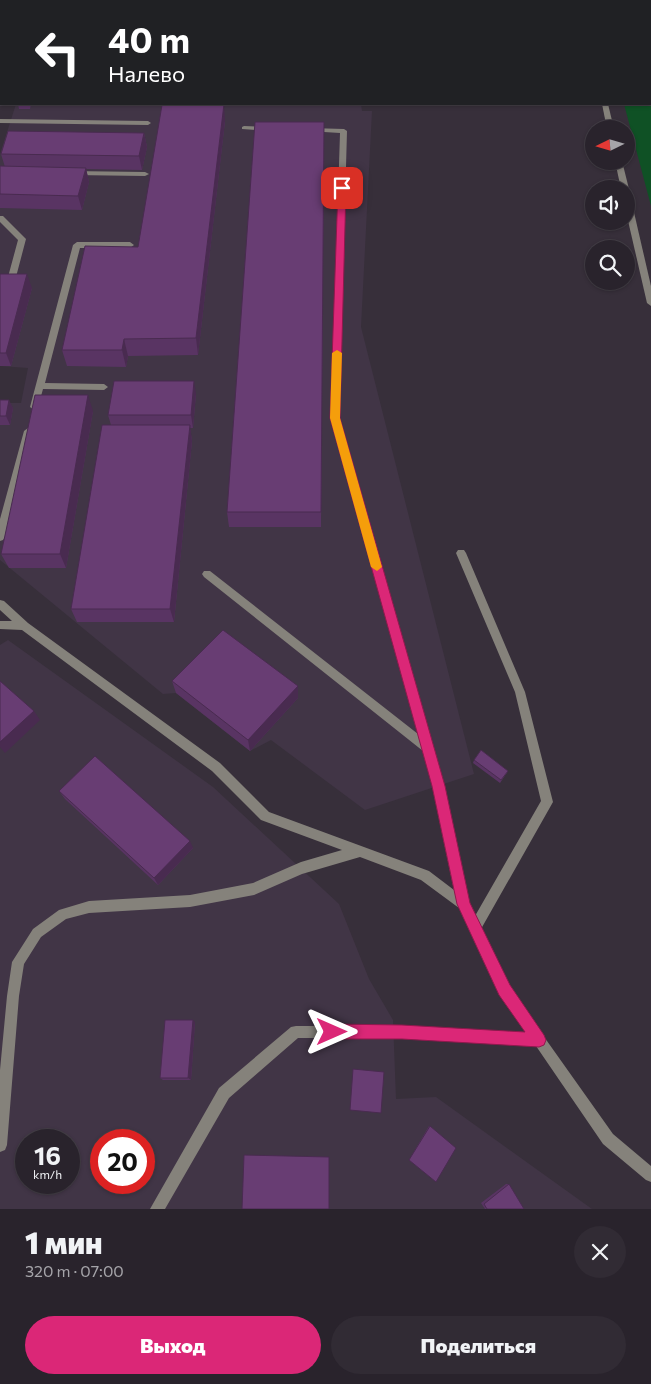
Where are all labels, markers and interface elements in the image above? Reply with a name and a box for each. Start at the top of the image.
text: 40 m [108,17,190,60]
icon: left [25,20,90,85]
text: Налево [108,60,185,87]
north arrow [585,120,635,170]
map controls [585,120,635,290]
pin [321,167,363,209]
icon: arrive [328,174,356,202]
button: sound [585,180,635,230]
button: search [585,240,635,290]
position arrow [305,1005,357,1057]
speed limit sign: 20 [90,1129,155,1194]
text: 16 [34,1140,61,1170]
text: km/h [33,1167,62,1181]
text: 1 мин [25,1223,103,1260]
button: close [574,1226,626,1278]
text: 320 m · 07:00 [25,1261,124,1280]
button: Выход [25,1316,321,1374]
button: Поделиться [331,1316,626,1374]

